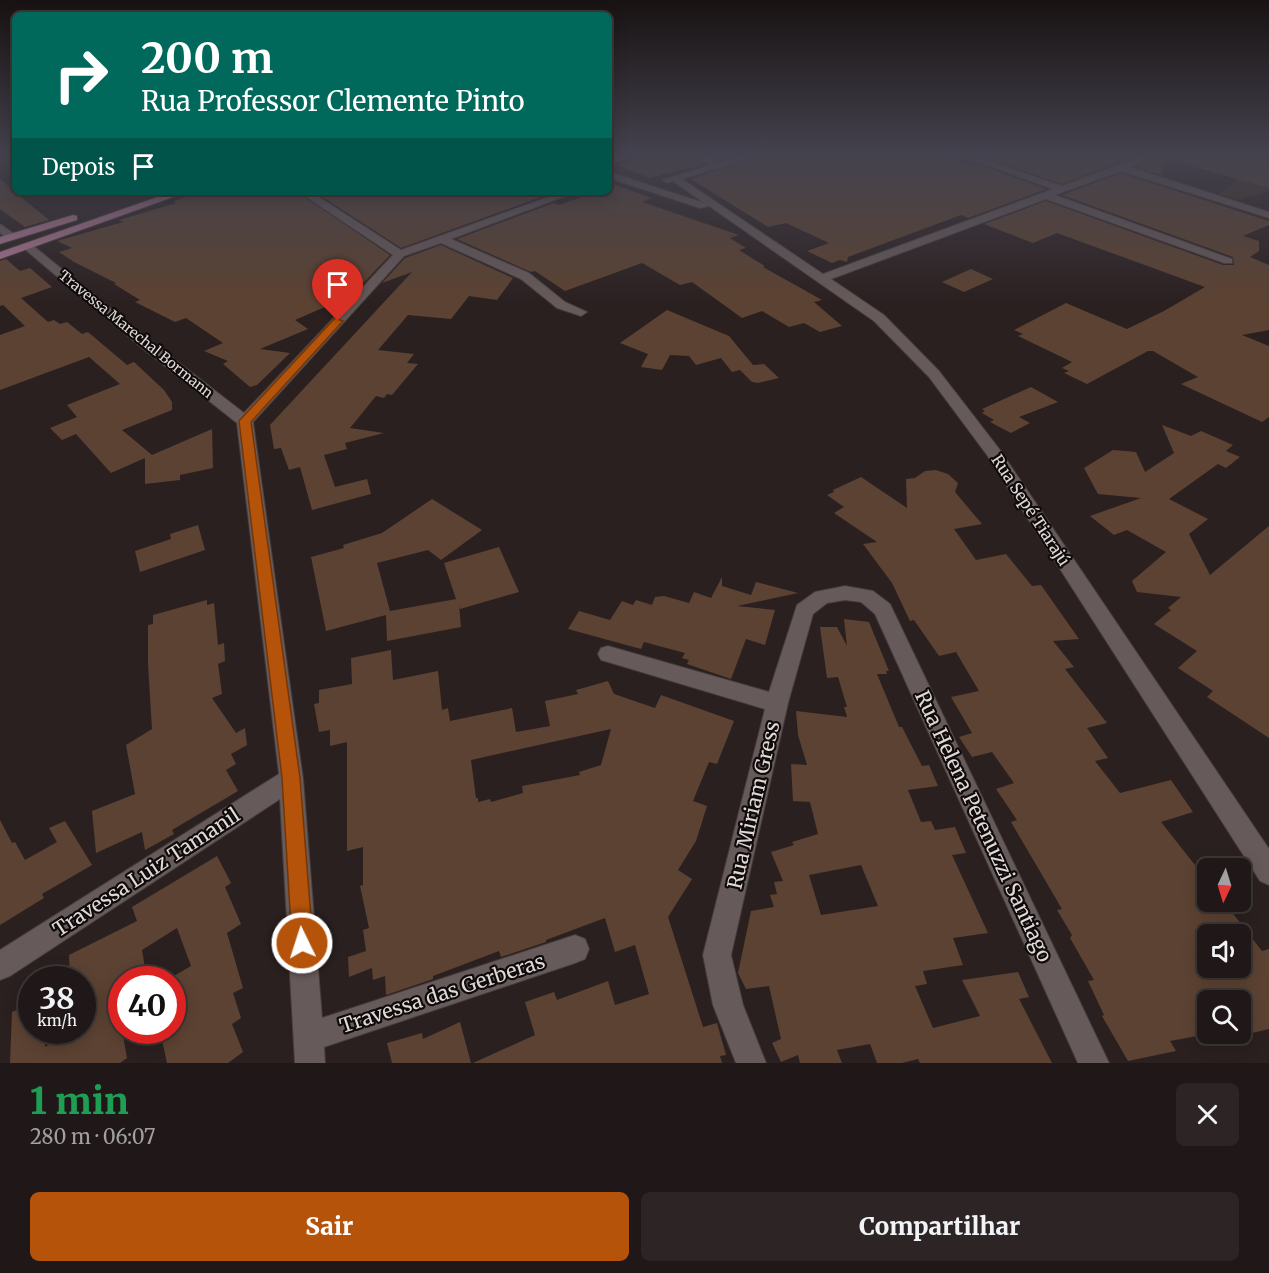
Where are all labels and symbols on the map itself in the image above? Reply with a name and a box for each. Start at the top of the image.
pin [312,259,363,321]
street label: Travessa Marechal Bormann [55,266,217,402]
street label: Rua Sepé Tiarajú [988,451,1074,569]
street label: Rua Helena Petenuzzi Santiago [910,686,1058,966]
street label: Rua Miriam Gress [722,719,784,891]
street label: Travessa Luiz Tamanil [48,802,244,942]
north arrow [1197,858,1251,912]
position arrow [270,911,334,975]
street label: Travessa das Gerberas [336,948,548,1038]
speed limit sign: 40 [108,966,186,1044]

